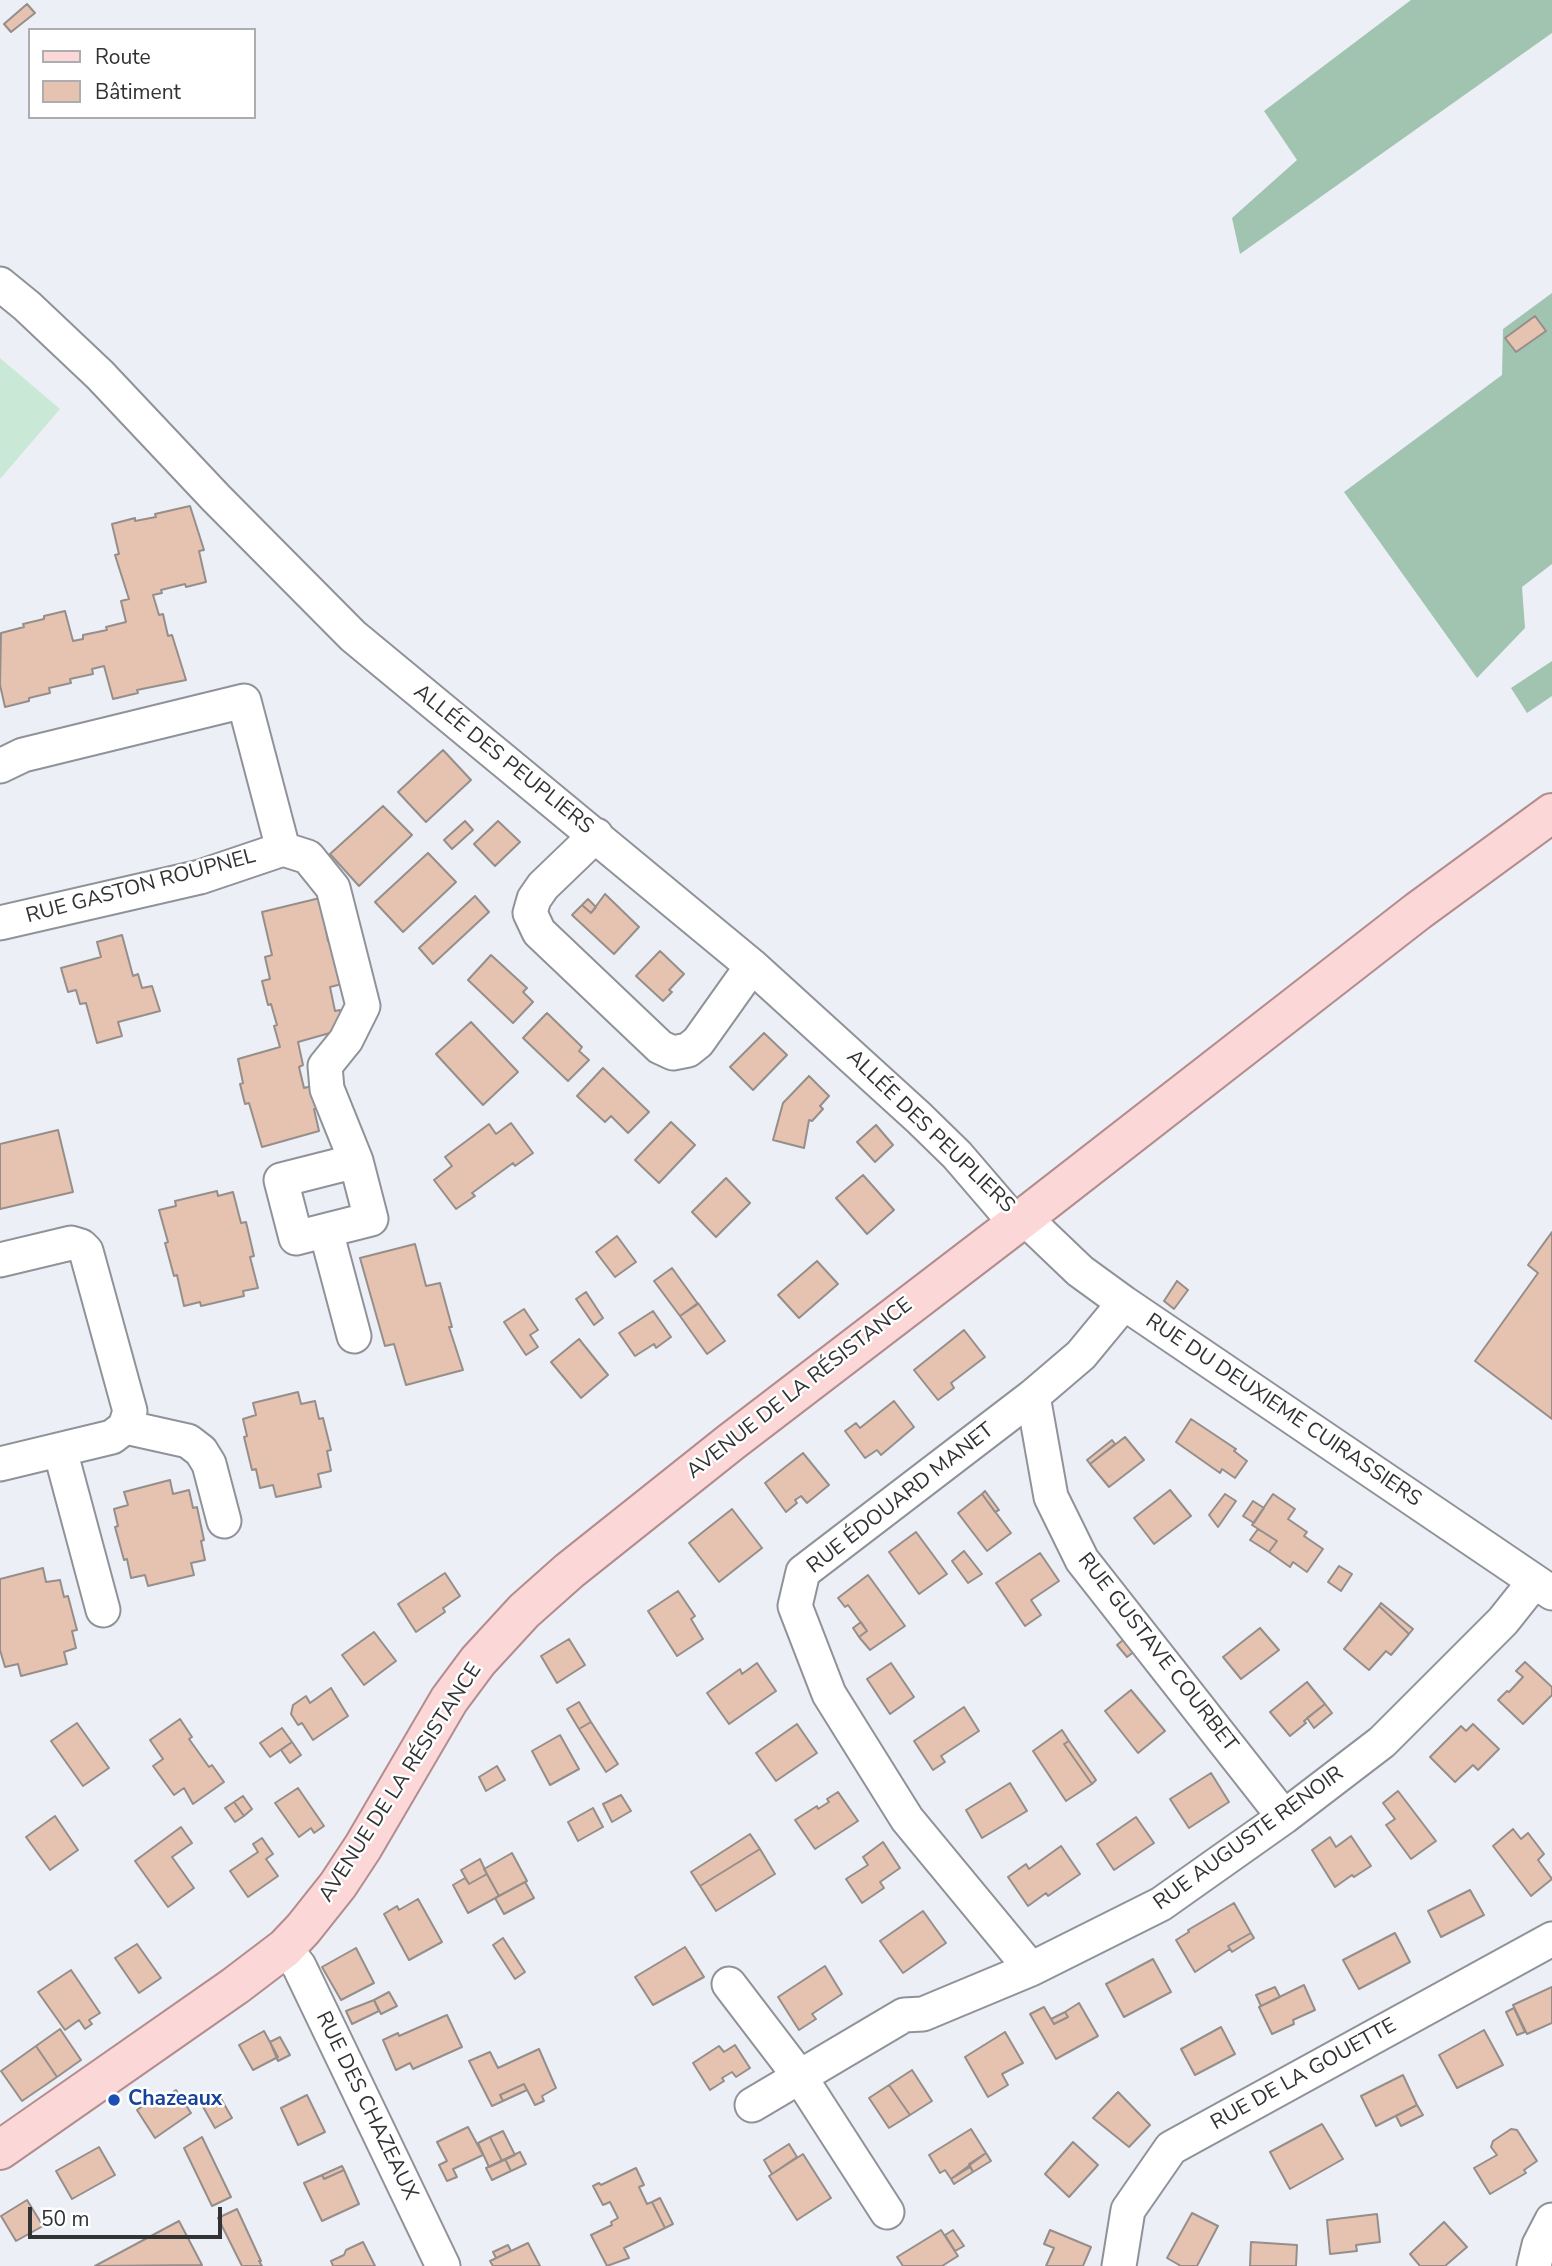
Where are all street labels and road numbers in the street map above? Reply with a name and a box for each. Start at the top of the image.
street label: ALLÉE DES PEUPLIERS [408,680,598,840]
street label: RUE GASTON ROUPNEL [23,844,259,930]
street label: ALLÉE DES PEUPLIERS [841,1045,1019,1219]
street label: AVENUE DE LA RÉSISTANCE [682,1293,918,1485]
street label: RUE DU DEUXIEME CUIRASSIERS [1140,1309,1426,1513]
street label: RUE ÉDOUARD MANET [803,1418,999,1580]
street label: RUE GUSTAVE COURBET [1072,1549,1242,1757]
street label: AVENUE DE LA RÉSISTANCE [314,1659,488,1907]
street label: RUE AUGUSTE RENOIR [1149,1762,1349,1916]
street label: RUE DES CHAZEAUX [309,2008,423,2204]
street label: RUE DE LA GOUETTE [1207,2013,1401,2137]

